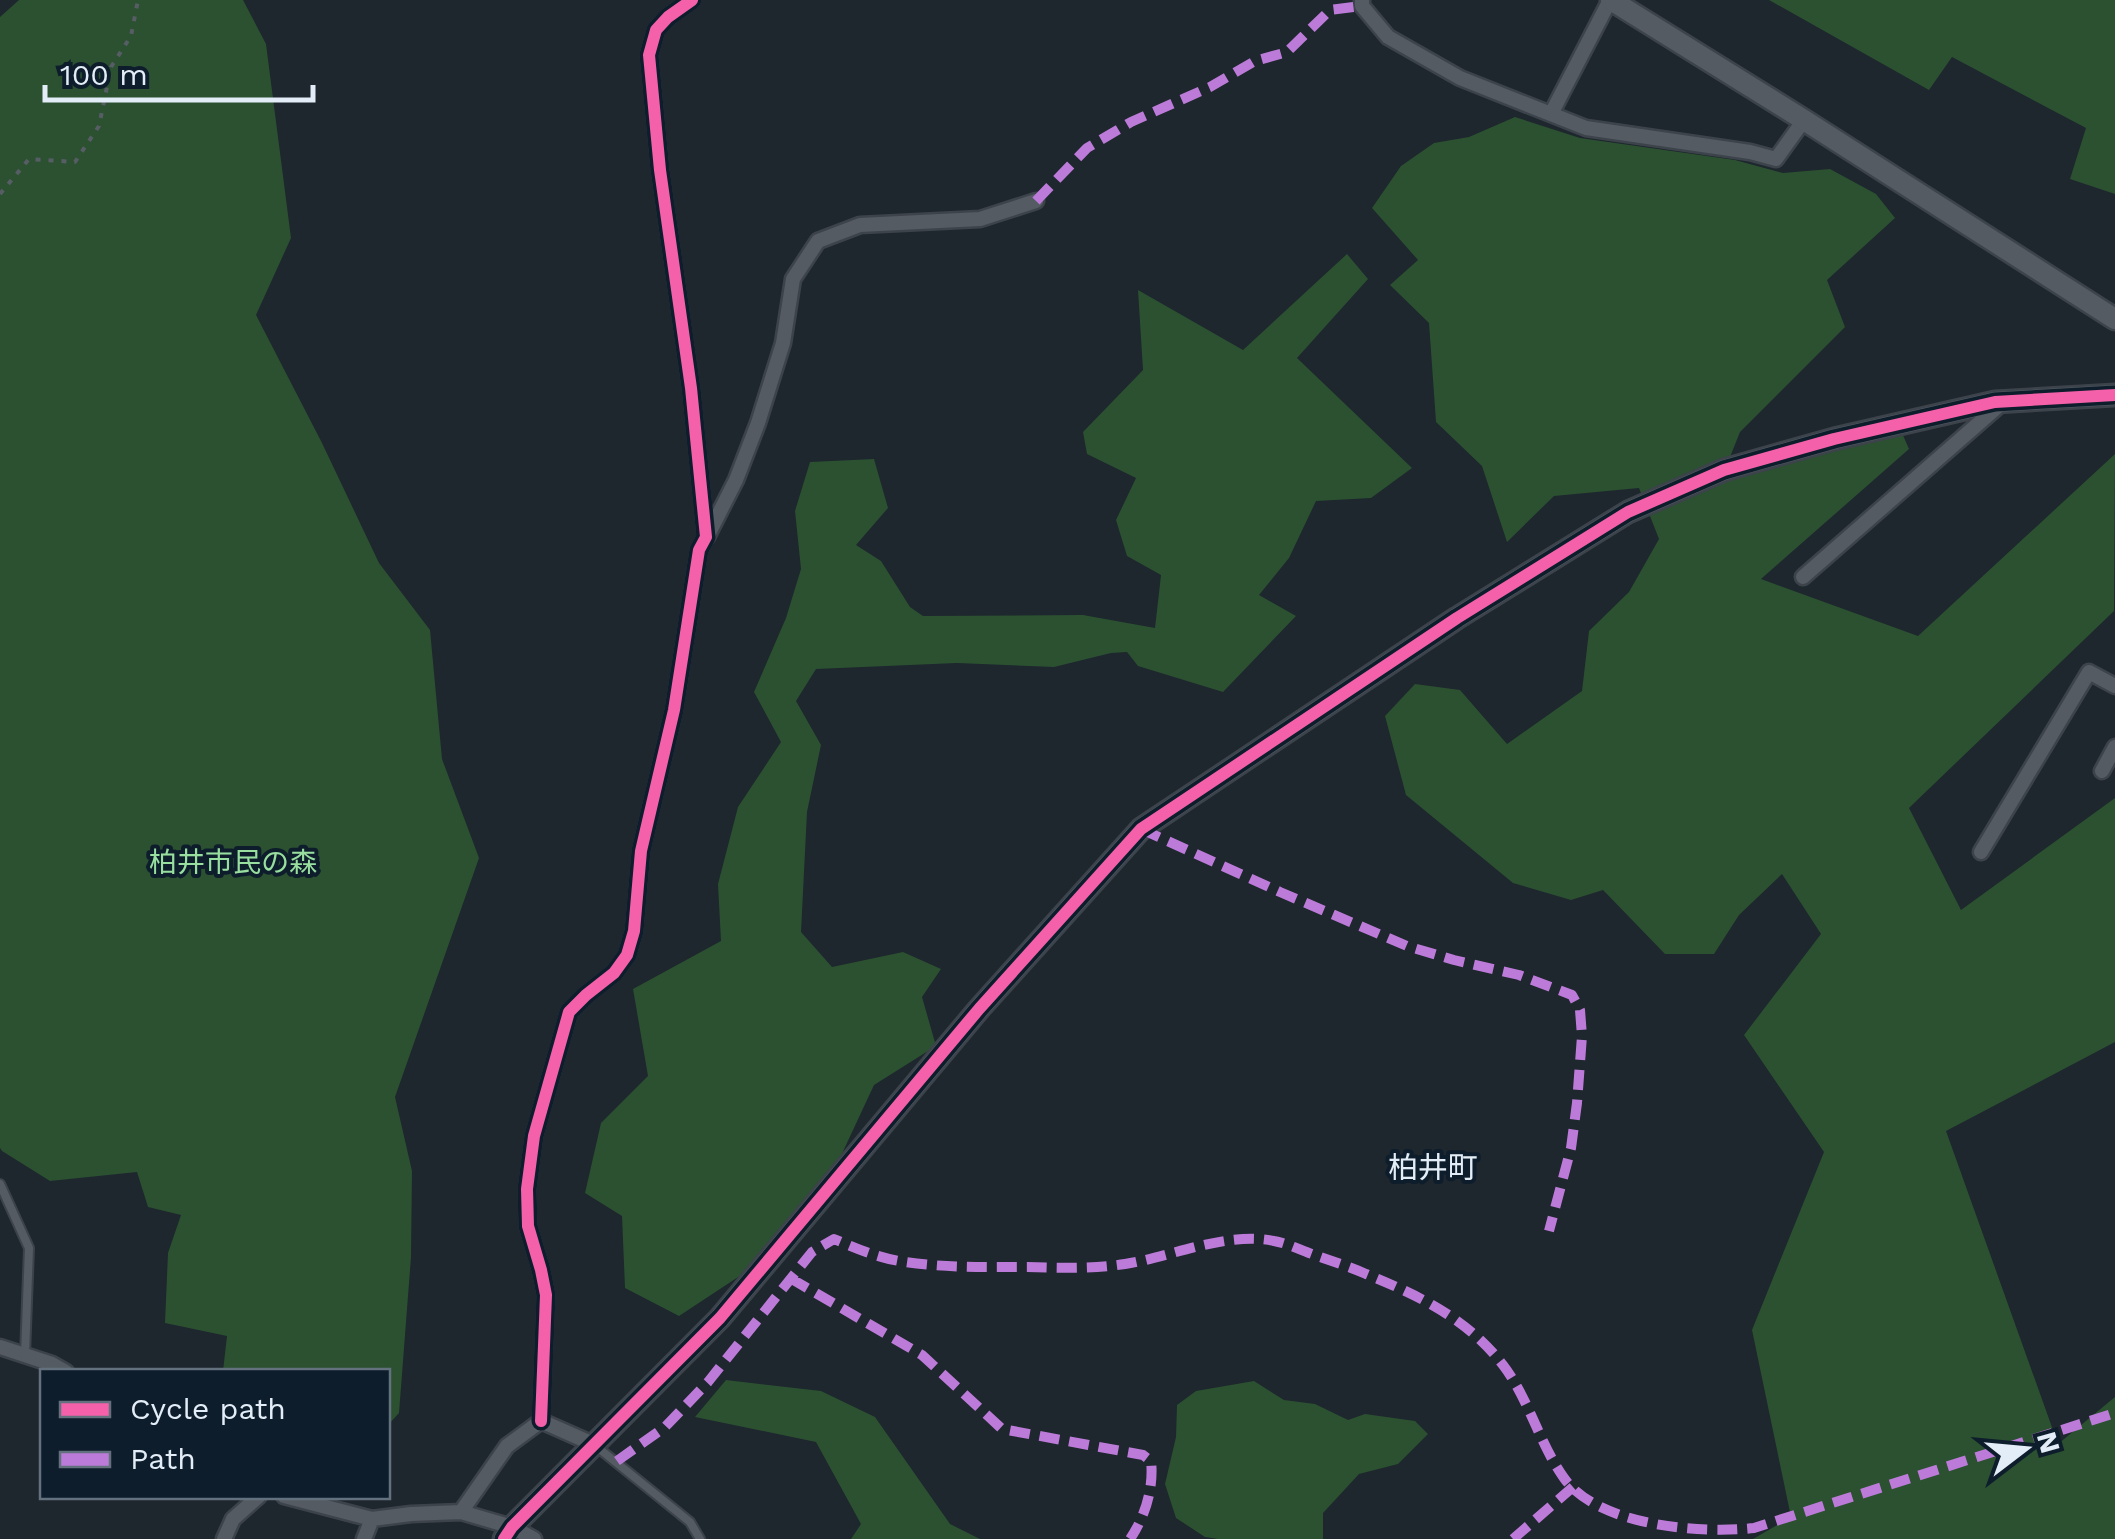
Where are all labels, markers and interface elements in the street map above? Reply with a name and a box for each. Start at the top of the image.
scale bar [45,40,312,102]
text: 100 m [60,57,148,92]
park label: 柏井市民の森 [149,846,317,879]
district label: 柏井町 [1388,1150,1478,1185]
legend [40,1369,390,1499]
text: Cycle path [130,1391,286,1426]
north arrow [1975,1399,2075,1499]
text: N [2030,1428,2067,1457]
text: Path [130,1441,196,1476]

